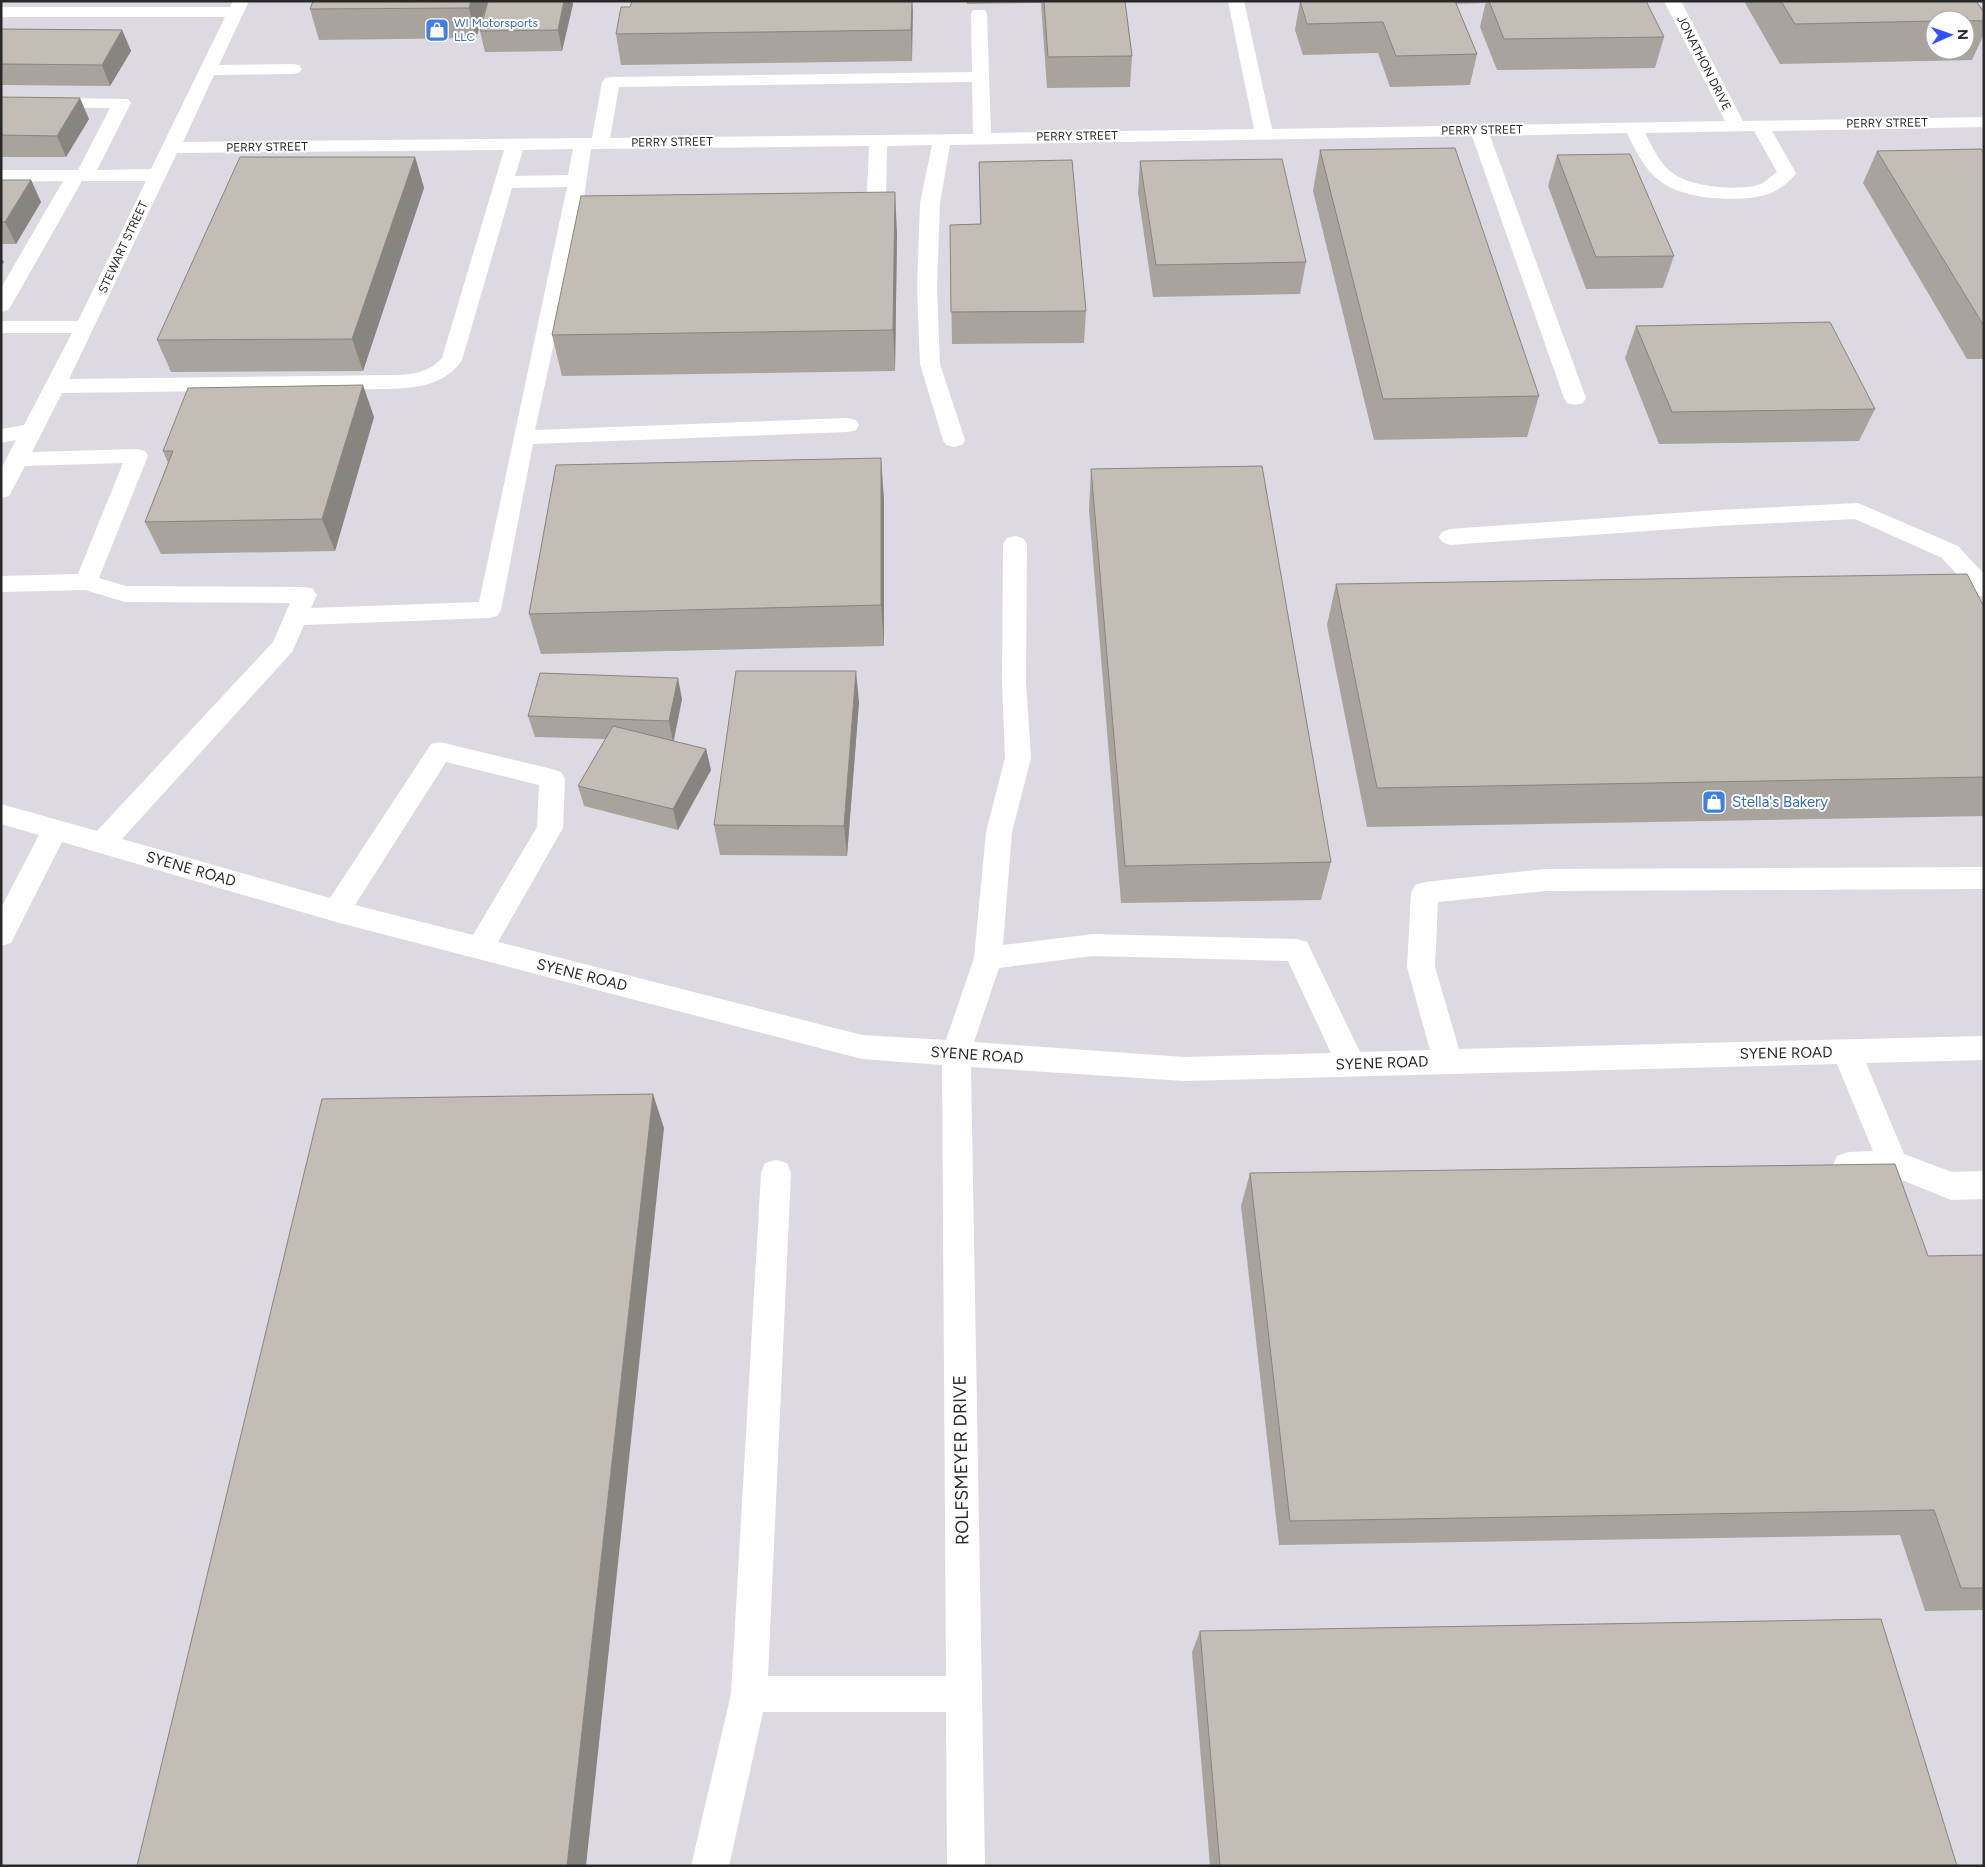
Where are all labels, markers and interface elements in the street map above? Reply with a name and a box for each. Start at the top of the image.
north arrow [1925,10,1975,60]
street label: JONATHON DRIVE [1674,13,1734,113]
place label: WI Motorsports LLC [454,16,539,44]
shop icon: WI Motorsports LLC [424,17,450,43]
text: N [1954,29,1971,40]
street label: PERRY STREET [1846,115,1928,131]
street label: PERRY STREET [1441,122,1523,138]
street label: PERRY STREET [1036,128,1118,144]
street label: PERRY STREET [631,134,713,150]
street label: PERRY STREET [226,139,308,155]
street label: STEWART STREET [96,199,151,295]
shop icon: Stella's Bakery [1701,789,1727,815]
place label: Stella's Bakery [1732,793,1828,811]
street label: SYENE ROAD [144,848,238,890]
street label: SYENE ROAD [535,955,629,995]
street label: SYENE ROAD [930,1043,1024,1067]
street label: SYENE ROAD [1739,1043,1833,1063]
street label: SYENE ROAD [1335,1052,1429,1074]
street label: ROLFSMEYER DRIVE [949,1375,973,1545]

